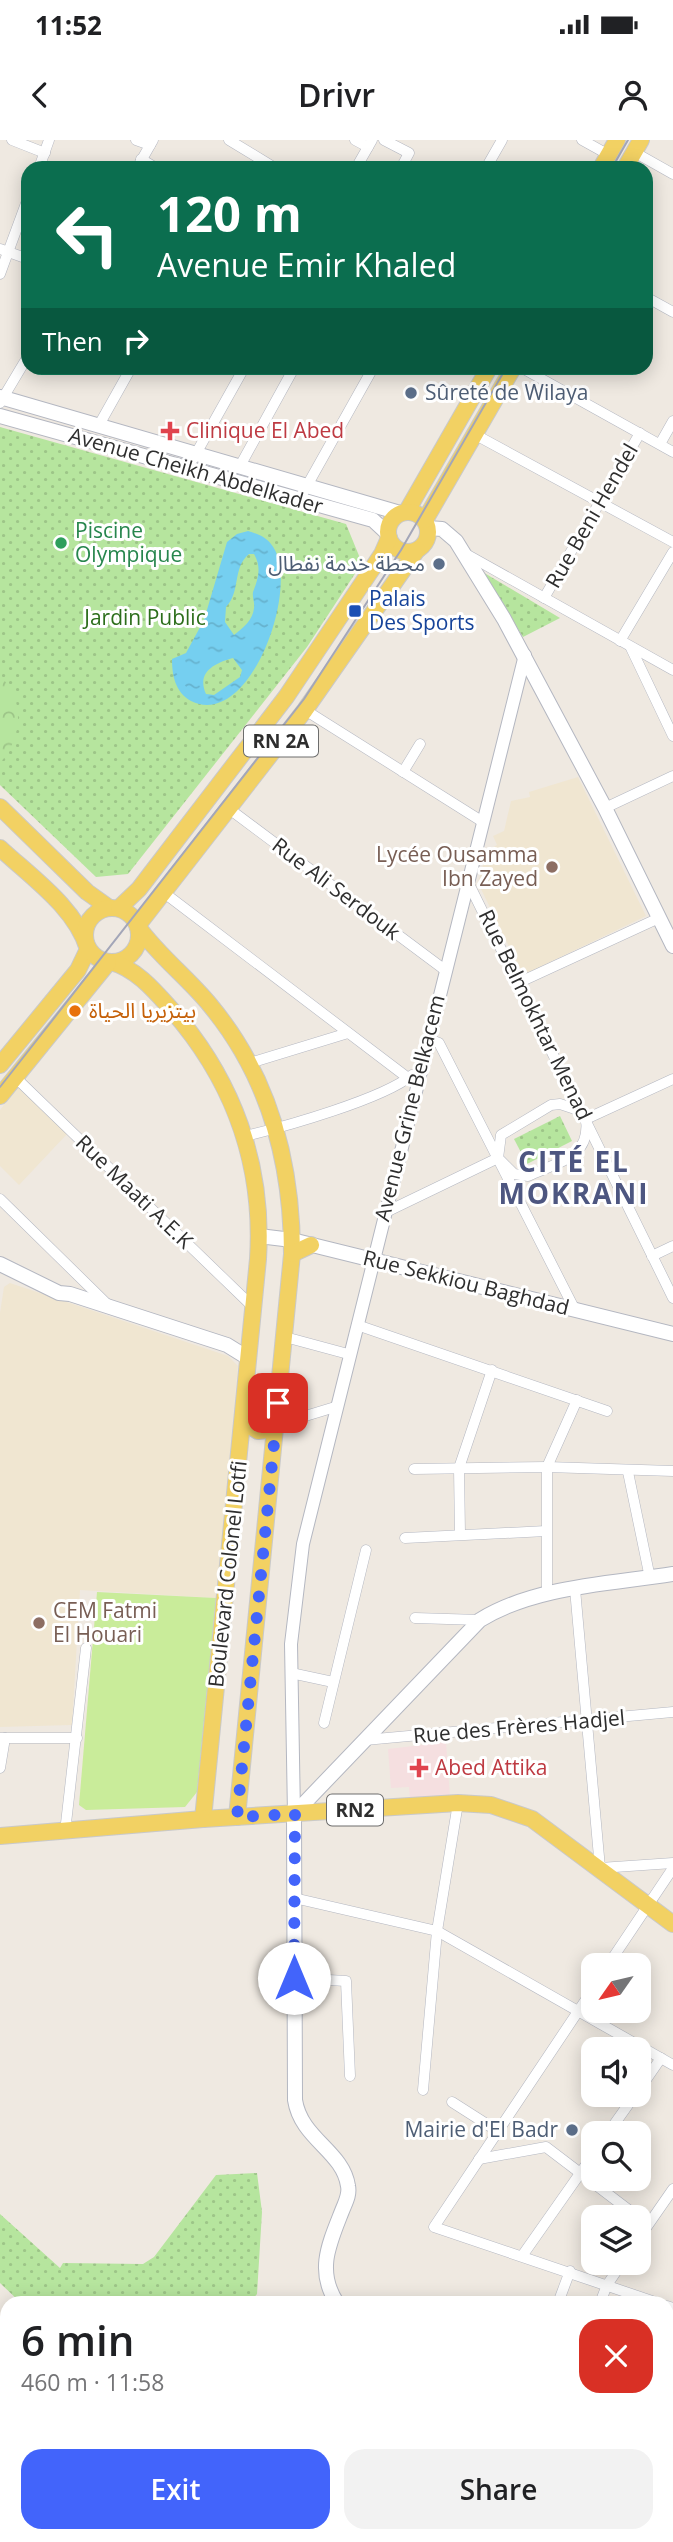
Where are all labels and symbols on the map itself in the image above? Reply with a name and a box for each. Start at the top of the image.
place label: Sûreté de Wilaya [425,378,588,406]
marker: Sûreté de Wilaya [403,385,419,401]
place label: Clinique El Abed [186,416,344,444]
street label: Avenue Cheikh Abdelkader [66,420,327,520]
marker: Clinique El Abed [160,421,180,441]
street label: Rue Beni Hendel [538,438,644,593]
place label: Piscine Olympique [75,516,182,568]
marker: Piscine Olympique [53,535,69,551]
place label: محطة خدمة نفطال [268,549,425,577]
marker: محطة خدمة نفطال [431,556,447,572]
place label: Palais Des Sports [369,584,475,636]
park label: Jardin Public [82,603,206,631]
marker: Palais Des Sports [347,603,363,619]
road number: RN 2A [244,726,318,756]
street label: Rue Ali Serdouk [267,831,406,946]
place label: Lycée Ousamma Ibn Zayed [376,840,538,892]
marker: Lycée Ousamma Ibn Zayed [544,859,560,875]
street label: Rue Belmokhtar Menad [473,905,599,1125]
street label: Avenue Grine Belkacem [367,992,451,1224]
place label: بيتزيريا الحياة [89,996,196,1024]
marker: بيتزيريا الحياة [67,1003,83,1019]
street label: Rue Maati A.E.K [70,1128,199,1254]
district label: CITÉ EL MOKRANI [498,1142,650,1212]
street label: Rue Sekkiou Baghdad [360,1243,572,1321]
pin [248,1373,308,1433]
street label: Boulevard Colonel Lotfi [201,1459,253,1689]
place label: CEM Fatmi El Houari [53,1596,157,1648]
marker: CEM Fatmi El Houari [31,1615,47,1631]
street label: Rue des Frères Hadjel [412,1703,626,1749]
place label: Abed Attika [435,1753,547,1781]
marker: Abed Attika [409,1758,429,1778]
road number: RN2 [327,1794,383,1826]
position arrow [257,1941,331,2015]
north arrow [581,1953,651,2023]
place label: Mairie d'El Badr [404,2115,558,2143]
marker: Mairie d'El Badr [564,2122,580,2138]

